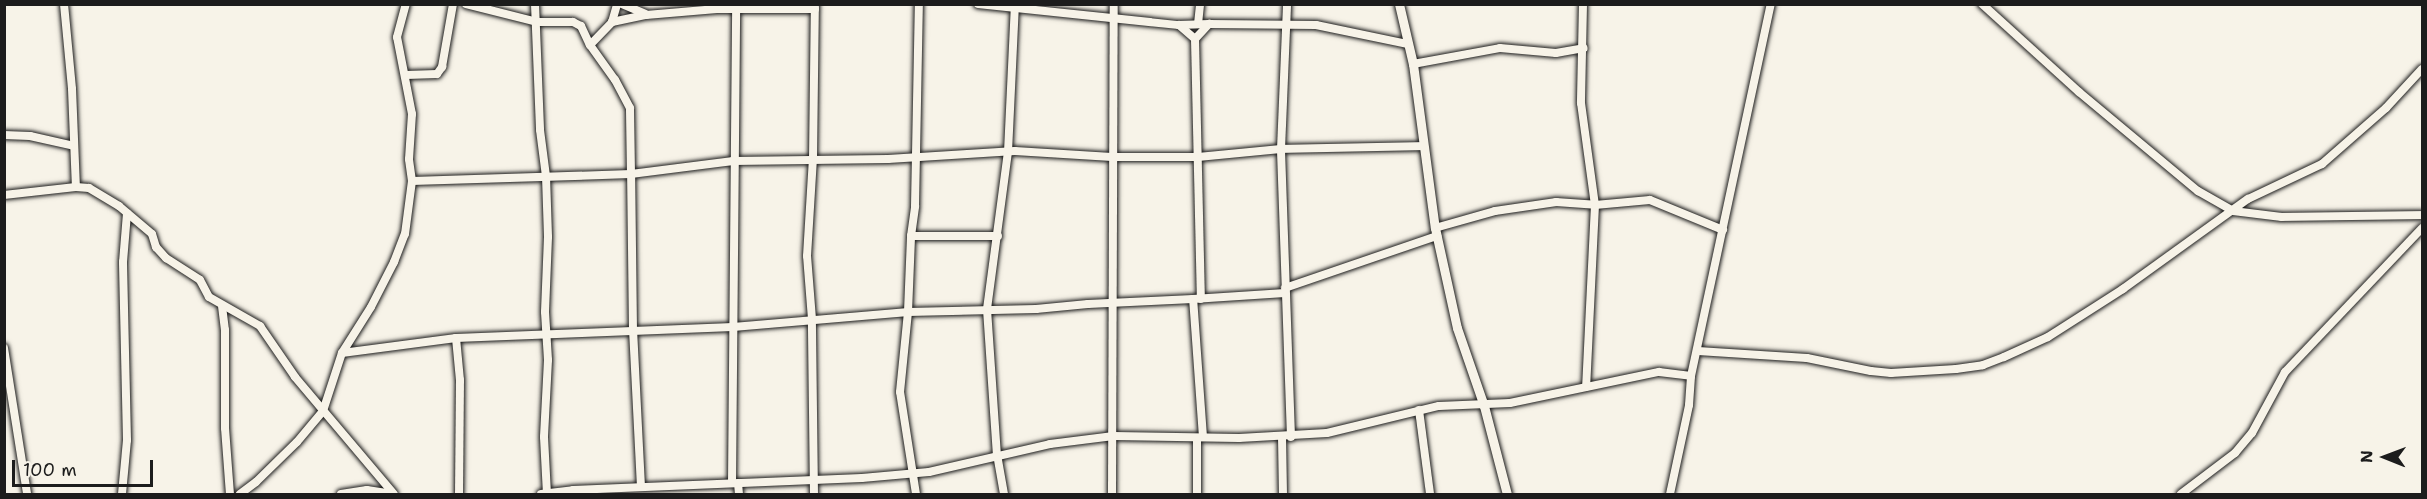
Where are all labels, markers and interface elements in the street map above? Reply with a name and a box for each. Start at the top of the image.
north arrow [2355,427,2415,487]
scale bar [15,448,156,486]
text: N [2356,450,2377,463]
text: 100 m [23,458,77,482]

